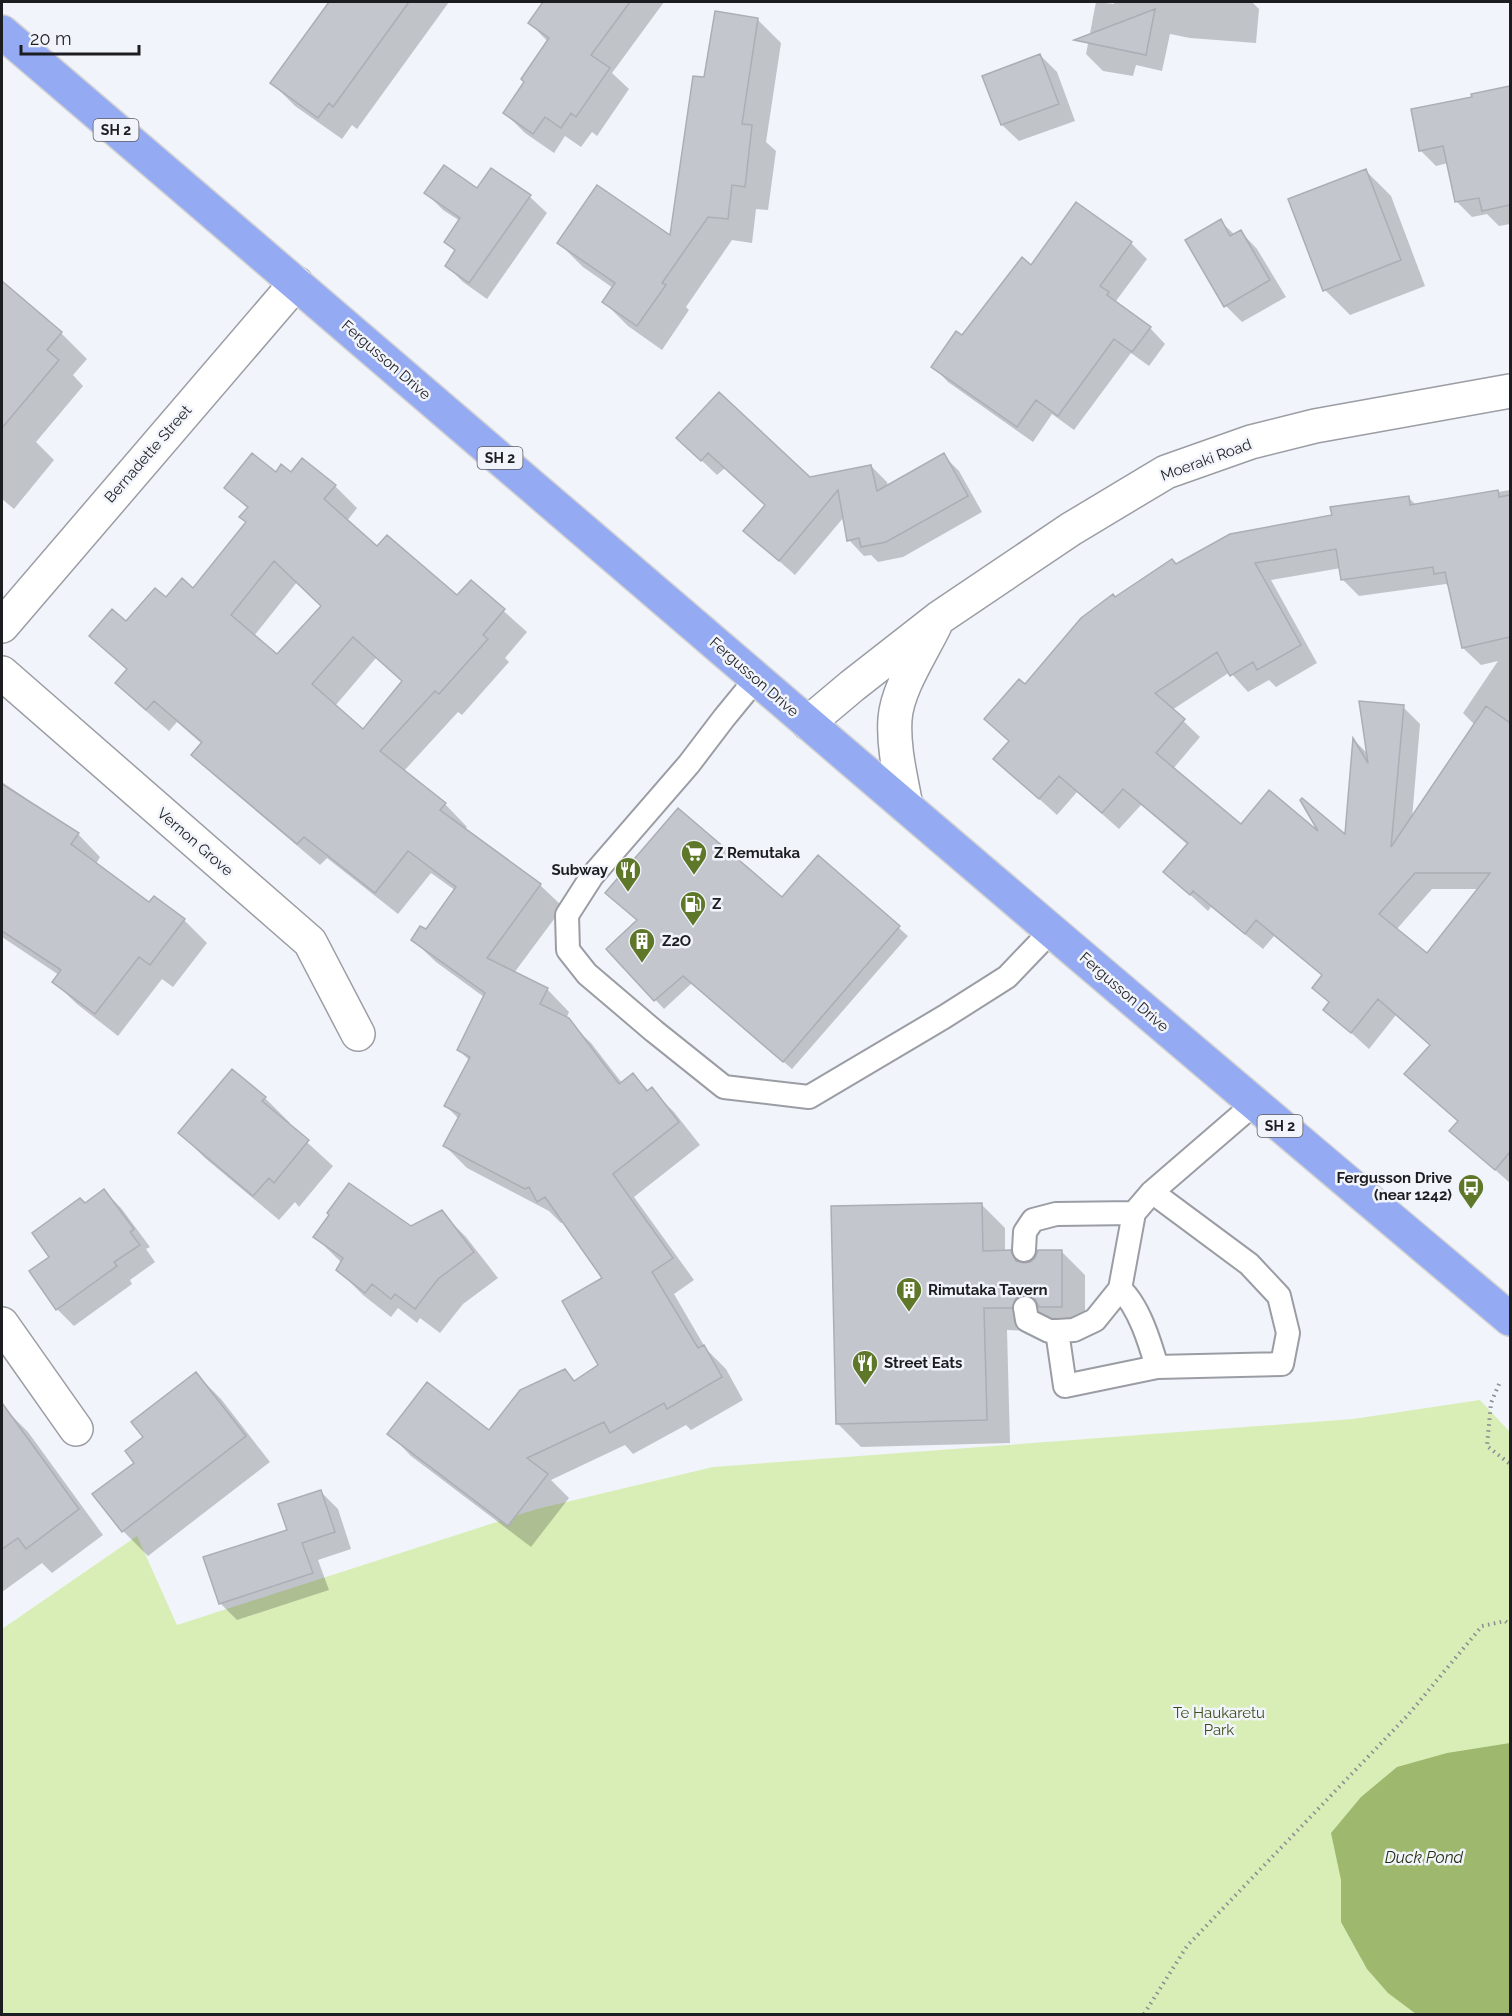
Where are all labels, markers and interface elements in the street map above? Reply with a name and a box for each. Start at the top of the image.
scale bar [21,18,140,56]
text: 20 m [30,28,72,49]
road number: SH 2 [94,119,138,141]
street label: Fergusson Drive [338,316,434,404]
street label: Bernadette Street [101,402,195,506]
street label: Moeraki Road [1158,435,1254,485]
road number: SH 2 [478,447,522,469]
street label: Fergusson Drive [706,633,802,721]
street label: Vernon Grove [153,804,237,880]
supermarket icon: Z Remutaka [679,838,709,876]
place label: Z Remutaka [714,844,801,862]
restaurant icon: Subway [613,855,643,893]
place label: Subway [551,861,609,879]
fuel station icon: Z [678,889,708,927]
place label: Z [712,895,721,913]
building icon: Z2O [627,926,657,964]
place label: Z2O [662,932,691,950]
street label: Fergusson Drive [1076,948,1172,1036]
road number: SH 2 [1258,1115,1302,1137]
place label: Fergusson Drive (near 1242) [1336,1169,1452,1204]
bus stop icon: Fergusson Drive (near 1242) [1456,1172,1486,1210]
building icon: Rimutaka Tavern [894,1275,924,1313]
place label: Rimutaka Tavern [928,1281,1048,1299]
restaurant icon: Street Eats [850,1348,880,1386]
place label: Street Eats [884,1354,962,1372]
park label: Te Haukaretu Park [1173,1704,1265,1739]
water label: Duck Pond [1385,1848,1464,1867]

